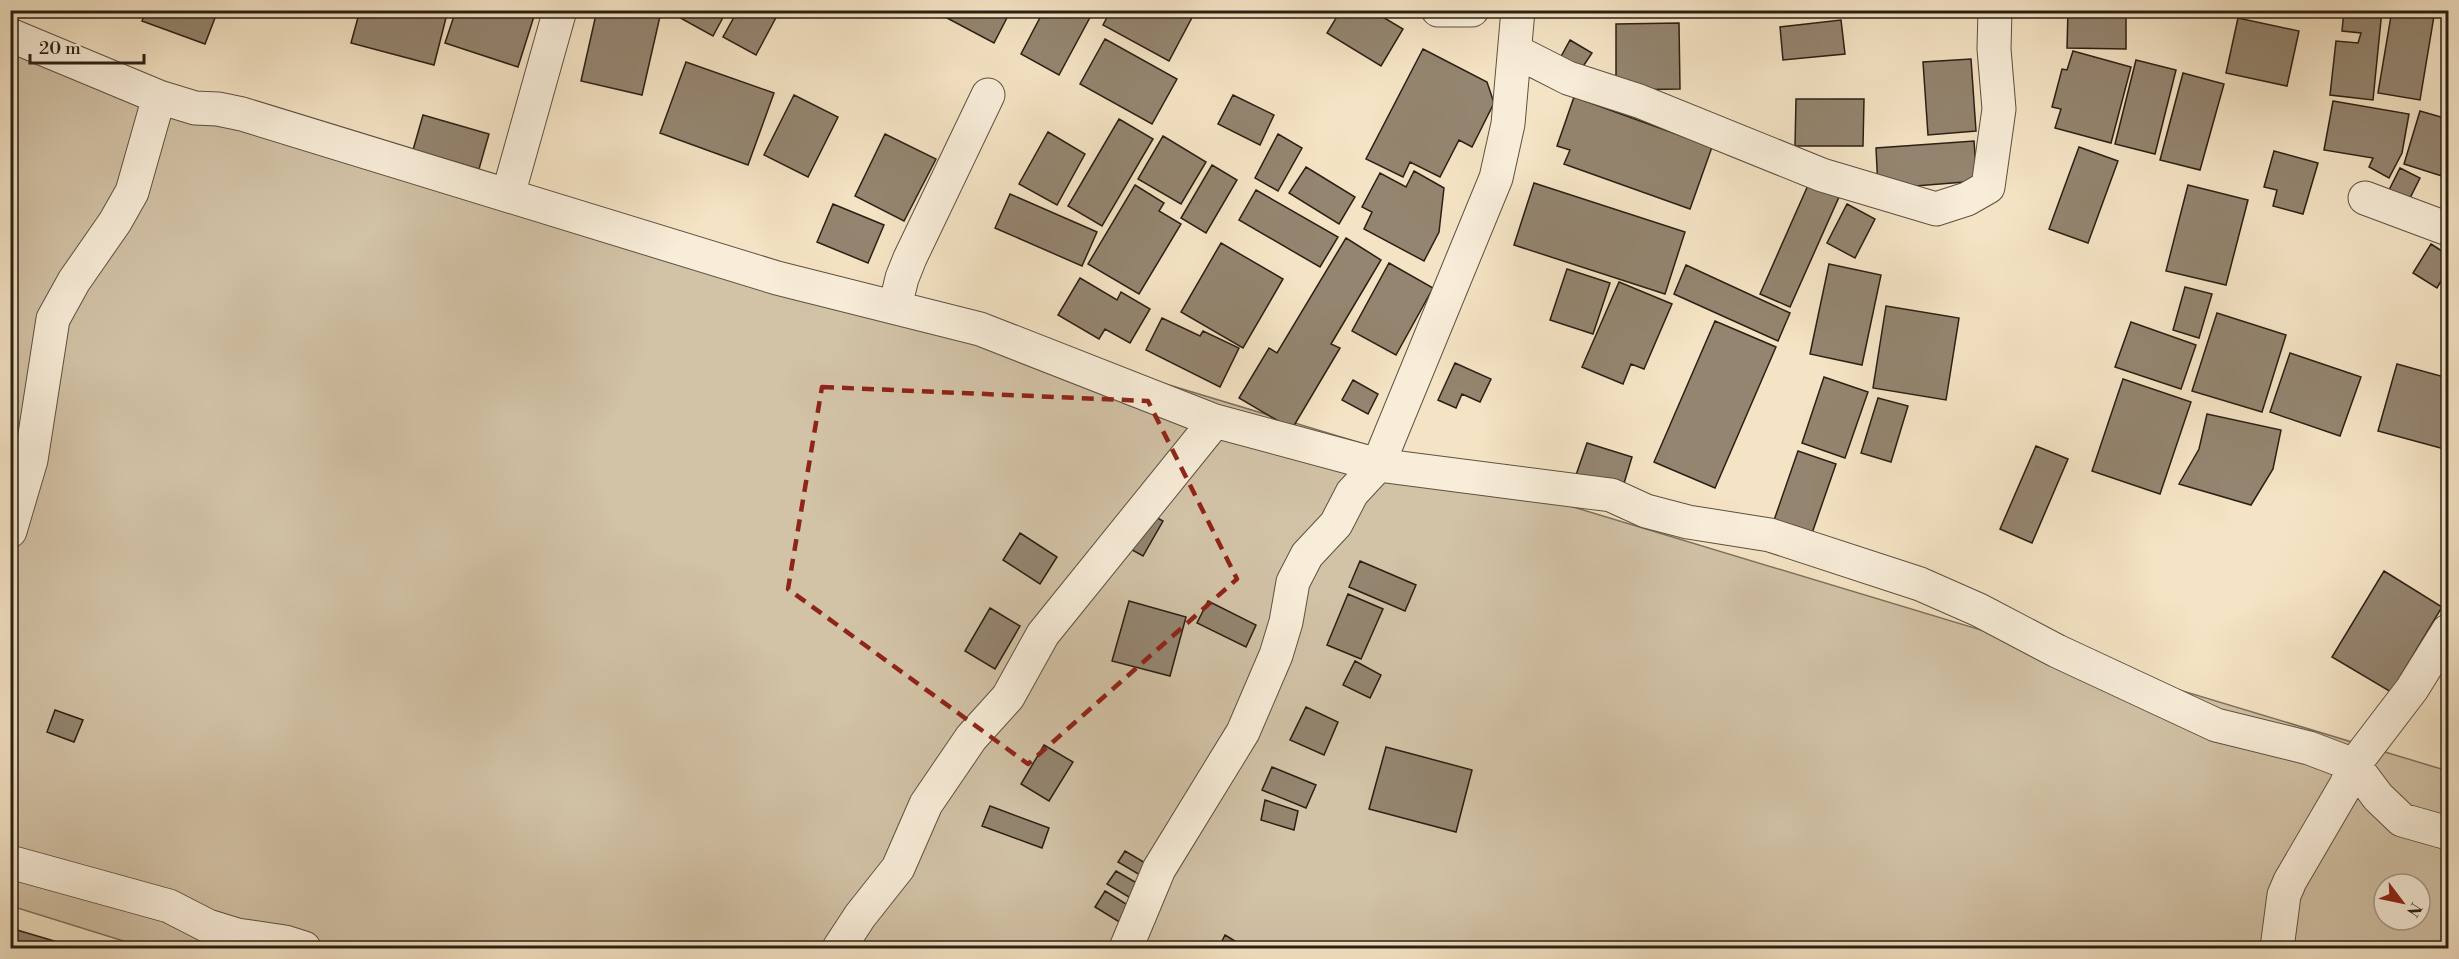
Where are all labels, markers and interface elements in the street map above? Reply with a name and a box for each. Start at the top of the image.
scale bar [30,27,144,65]
text: 20 m [39,37,81,60]
north arrow [2372,872,2432,932]
text: N [2402,899,2426,920]

